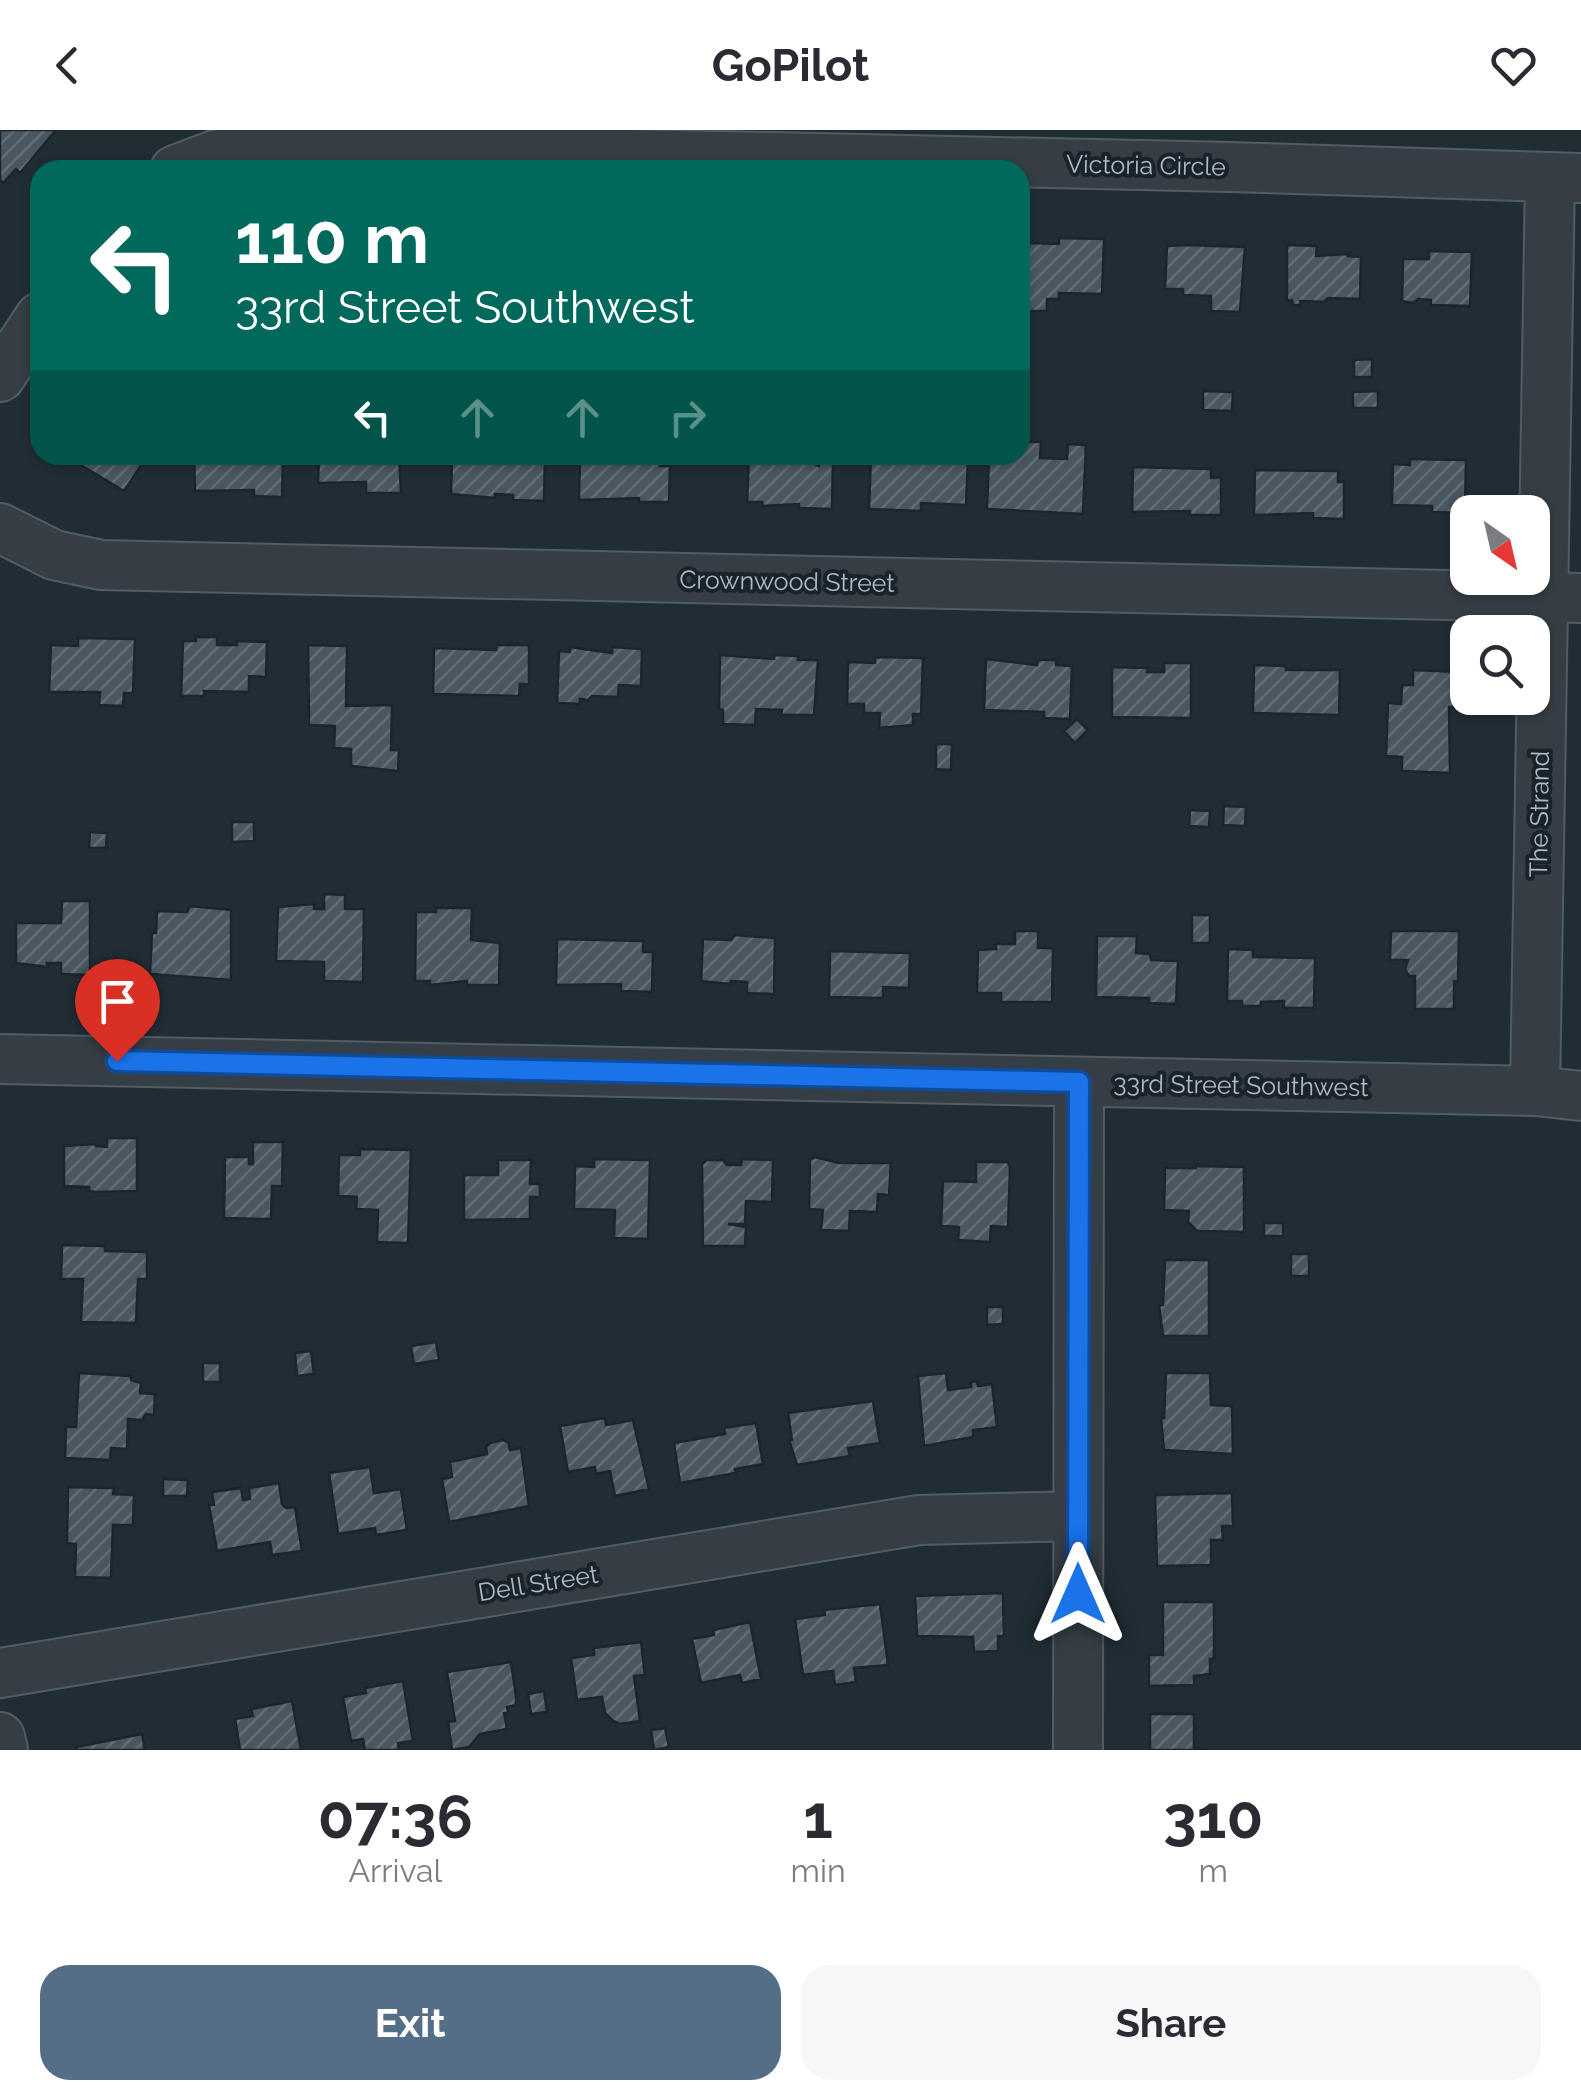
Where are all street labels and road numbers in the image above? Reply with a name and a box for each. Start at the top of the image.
street label: Victoria Circle [1066,149,1226,181]
street label: Crownwood Street [679,564,896,598]
street label: The Strand [1523,750,1555,878]
street label: 33rd Street Southwest [1113,1068,1370,1102]
street label: Dell Street [476,1559,601,1607]

